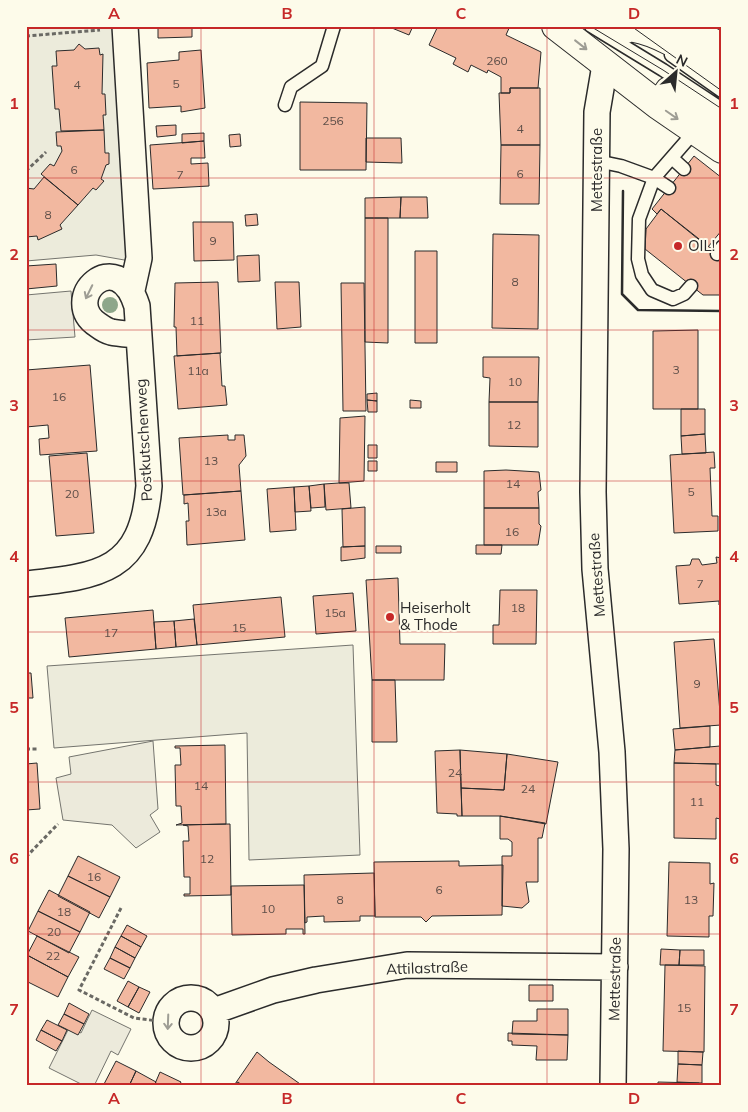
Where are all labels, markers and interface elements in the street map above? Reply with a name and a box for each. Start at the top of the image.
text: A [108,3,120,23]
text: B [281,3,293,23]
text: C [456,3,467,23]
text: D [628,3,640,23]
one-way arrow [574,40,587,51]
north arrow [650,48,700,98]
text: N [673,50,691,71]
house number: 260 [486,53,508,68]
house number: 5 [172,76,180,91]
house number: 4 [73,77,81,92]
text: 1 [9,93,19,113]
text: 1 [729,93,739,113]
one-way arrow [665,110,679,120]
house number: 256 [322,113,344,128]
house number: 4 [516,121,524,136]
street label: Mettestraße [587,128,606,212]
house number: 6 [70,162,78,177]
house number: 6 [516,166,524,181]
house number: 7 [176,167,184,182]
house number: 8 [44,207,52,222]
house number: 9 [209,233,217,248]
place label: OIL! [688,236,715,255]
marker: OIL! [672,240,684,252]
text: 2 [9,244,19,264]
text: 2 [729,244,739,264]
house number: 8 [511,274,519,289]
one-way arrow [83,284,93,299]
house number: 11 [190,313,204,328]
house number: 3 [672,362,680,377]
house number: 11a [187,363,209,378]
house number: 10 [508,374,522,389]
street label: Postkutschenweg [131,378,156,502]
house number: 16 [52,389,66,404]
text: 3 [9,395,19,415]
text: 3 [729,395,739,415]
house number: 12 [507,417,521,432]
house number: 13 [204,453,218,468]
house number: 14 [506,476,520,491]
house number: 5 [687,484,695,499]
house number: 20 [65,486,79,501]
house number: 13a [205,504,227,519]
house number: 16 [505,524,519,539]
street label: Mettestraße [584,532,609,618]
text: 4 [9,546,19,566]
text: 4 [729,546,739,566]
house number: 7 [696,576,704,591]
place label: Heiserholt & Thode [400,598,470,634]
house number: 18 [511,600,525,615]
house number: 15a [324,605,346,620]
marker: Heiserholt & Thode [384,611,396,623]
house number: 15 [232,620,246,635]
house number: 17 [104,625,118,640]
house number: 9 [693,676,701,691]
text: 5 [9,697,19,717]
text: 5 [729,697,739,717]
house number: 24 [448,765,462,780]
house number: 14 [194,778,208,793]
house number: 24 [521,781,535,796]
house number: 11 [690,794,704,809]
text: 6 [9,848,19,868]
text: 6 [729,848,739,868]
house number: 12 [200,851,214,866]
house number: 16 [87,869,101,884]
house number: 6 [435,882,443,897]
house number: 8 [336,892,344,907]
house number: 13 [684,892,698,907]
house number: 10 [261,901,275,916]
house number: 18 [57,904,71,919]
house number: 20 [47,924,61,939]
street label: Mettestraße [604,937,625,1021]
house number: 22 [46,948,60,963]
street label: Attilastraße [386,957,468,978]
text: 7 [9,999,19,1019]
text: 7 [729,999,739,1019]
house number: 15 [677,1000,691,1015]
one-way arrow [163,1014,173,1030]
text: A [108,1088,120,1108]
text: B [281,1088,293,1108]
text: C [456,1088,467,1108]
text: D [628,1088,640,1108]

